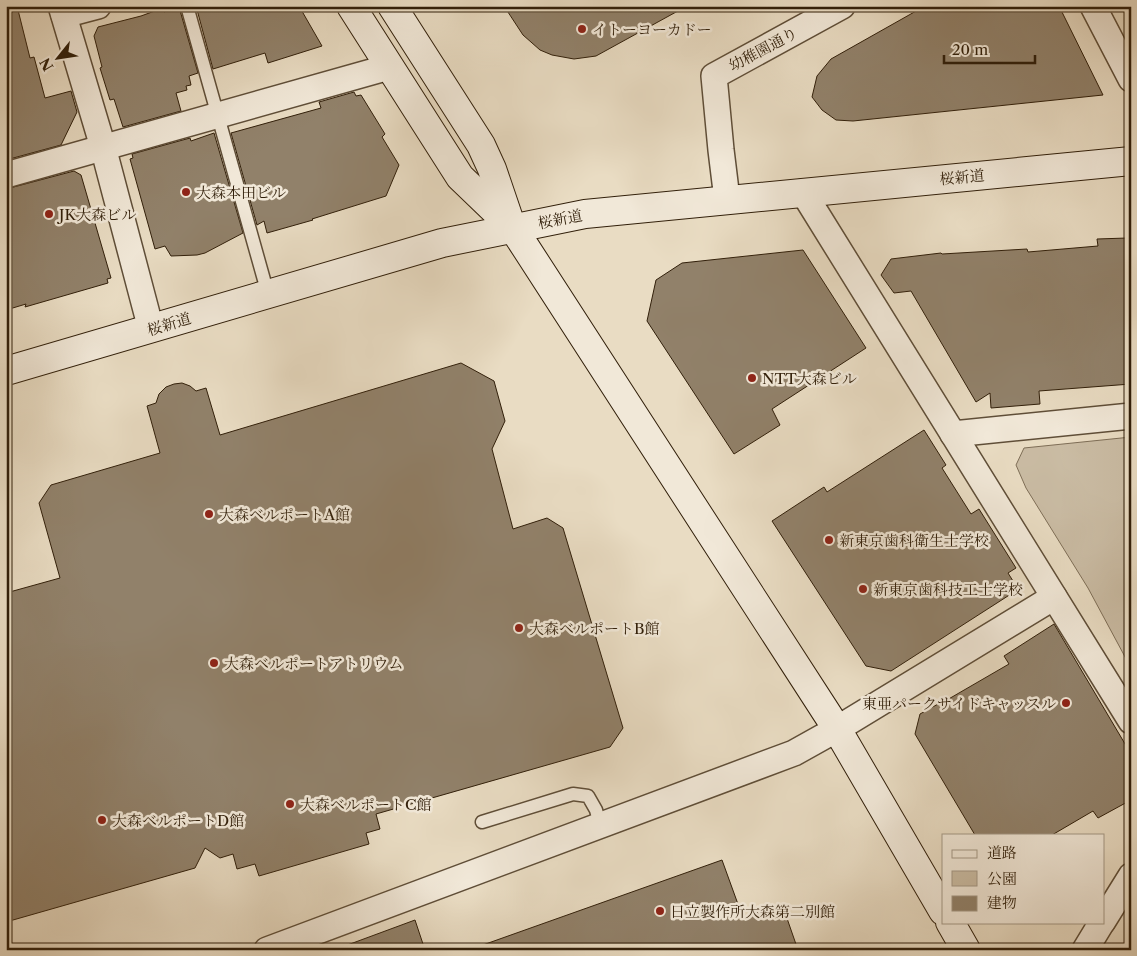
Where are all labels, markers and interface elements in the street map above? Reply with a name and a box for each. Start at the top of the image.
place label: イトーヨーカドー [592,20,712,39]
marker: イトーヨーカドー [576,23,588,35]
street label: 幼稚園通り [725,23,801,75]
north arrow [32,32,82,82]
scale bar [944,32,1036,64]
text: 20 m [952,40,988,59]
text: N [36,55,58,74]
street label: 桜新道 [939,166,985,188]
place label: 大森本田ビル [196,183,286,202]
marker: 大森本田ビル [180,186,192,198]
place label: JK大森ビル [57,205,136,224]
street label: 桜新道 [536,205,584,233]
marker: JK大森ビル [43,208,55,220]
street label: 桜新道 [145,308,193,340]
place label: NTT大森ビル [762,369,857,388]
marker: NTT大森ビル [746,372,758,384]
place label: 大森ベルポートA館 [219,505,350,524]
marker: 大森ベルポートA館 [203,508,215,520]
place label: 新東京歯科衛生士学校 [839,531,989,550]
marker: 新東京歯科衛生士学校 [823,534,835,546]
place label: 新東京歯科技工士学校 [873,580,1023,599]
marker: 新東京歯科技工士学校 [857,583,869,595]
place label: 大森ベルポートB館 [529,619,659,638]
marker: 大森ベルポートB館 [513,622,525,634]
place label: 大森ベルポートアトリウム [224,654,403,673]
marker: 大森ベルポートアトリウム [208,657,220,669]
place label: 東亜パークサイドキャッスル [862,694,1056,713]
marker: 東亜パークサイドキャッスル [1060,697,1072,709]
place label: 大森ベルポートC館 [300,795,432,814]
marker: 大森ベルポートC館 [284,798,296,810]
place label: 大森ベルポートD館 [112,811,244,830]
marker: 大森ベルポートD館 [96,814,108,826]
legend [942,834,1104,924]
text: 道路 [987,843,1017,862]
text: 公園 [987,869,1017,888]
text: 建物 [987,893,1017,912]
place label: 日立製作所大森第二別館 [670,902,835,921]
marker: 日立製作所大森第二別館 [654,905,666,917]

